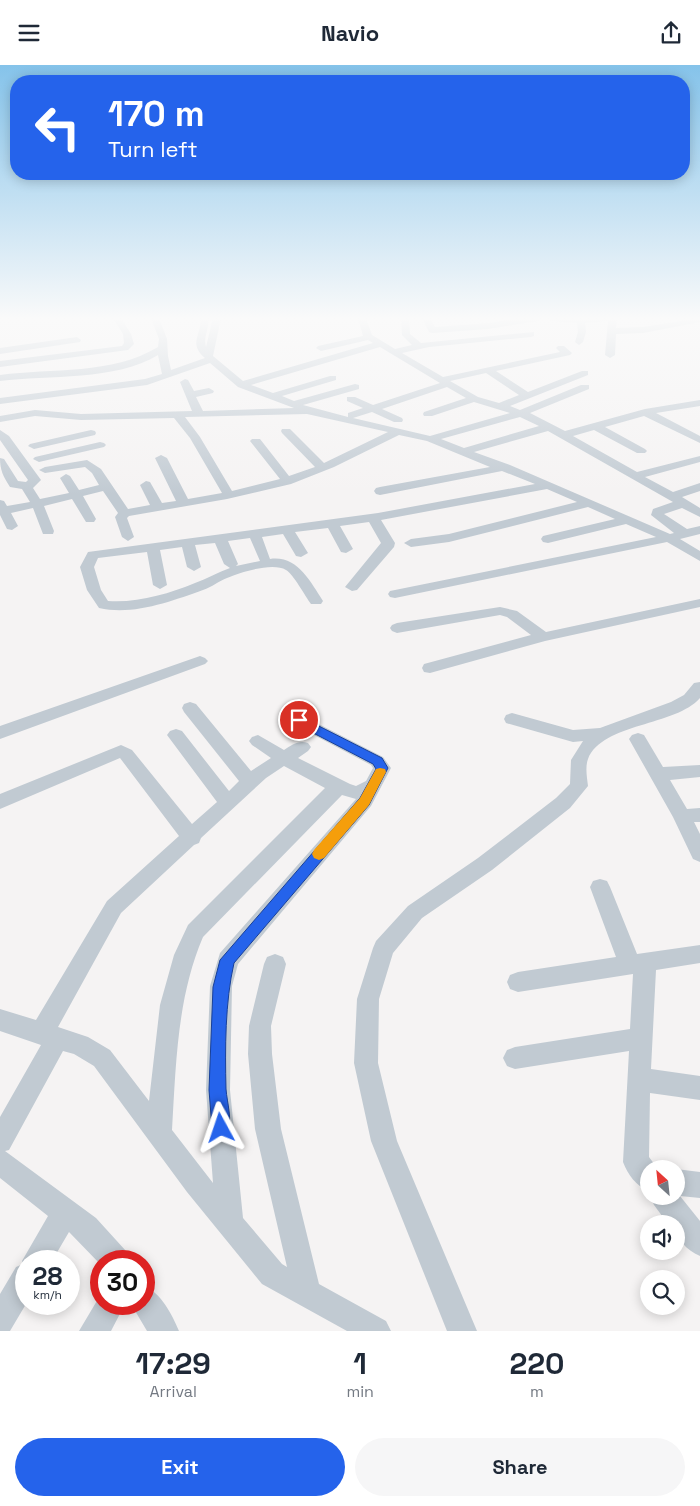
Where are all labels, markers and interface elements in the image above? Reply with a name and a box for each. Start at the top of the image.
icon: menu [15,19,43,47]
text: Navio [321,19,379,47]
icon: share [657,19,685,47]
text: 170 m [108,92,205,136]
icon: left [25,95,90,160]
text: Turn left [108,135,198,163]
pin [278,699,320,741]
icon: arrive [285,706,313,734]
position arrow [194,1101,246,1153]
north arrow [640,1160,685,1205]
map controls [640,1160,685,1315]
button: sound [640,1215,685,1260]
speed limit sign: 30 [90,1250,155,1315]
text: 28 [33,1260,62,1292]
button: search [640,1270,685,1315]
text: km/h [33,1287,62,1303]
text: 17:29 [136,1344,211,1383]
text: 1 [353,1344,367,1383]
text: 220 [509,1344,564,1383]
text: Arrival [149,1381,197,1402]
text: min [346,1381,374,1402]
text: m [530,1381,544,1402]
button: Exit [15,1438,345,1496]
button: Share [355,1438,685,1496]

